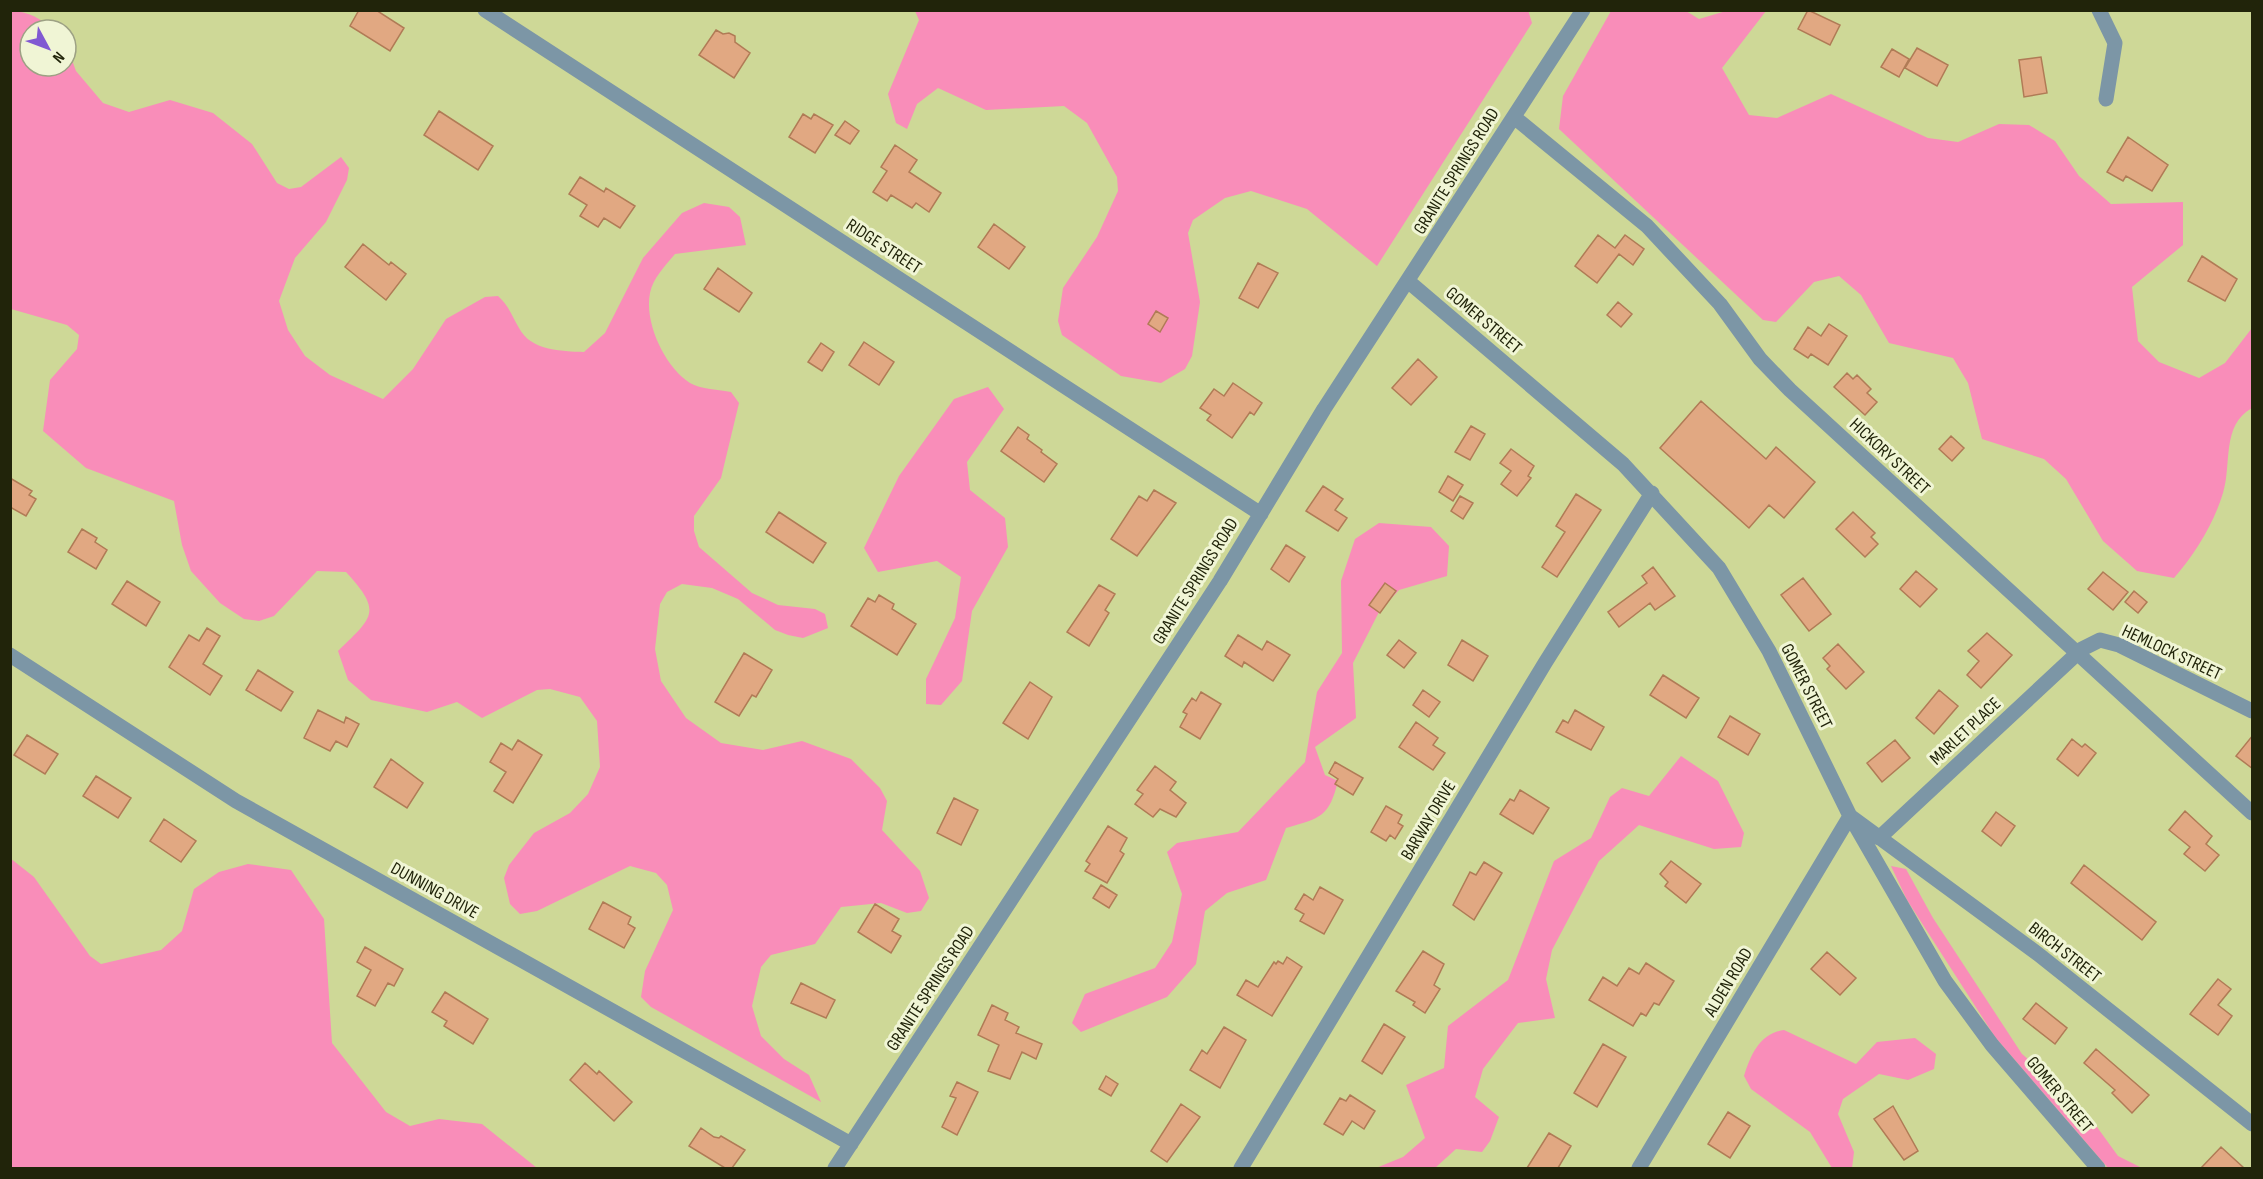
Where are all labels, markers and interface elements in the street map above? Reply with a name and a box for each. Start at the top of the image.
north arrow [18,18,78,78]
text: N [48,47,68,66]
street label: GRANITE SPRINGS ROAD [1409,104,1504,238]
street label: RIDGE STREET [842,214,925,278]
street label: GOMER STREET [1441,283,1526,358]
street label: HICKORY STREET [1845,414,1934,499]
street label: GRANITE SPRINGS ROAD [1148,514,1243,648]
street label: HEMLOCK STREET [2119,620,2225,685]
street label: GOMER STREET [1776,640,1837,732]
street label: MARLET PLACE [1926,693,2005,769]
street label: BARWAY DRIVE [1397,777,1460,864]
street label: DUNNING DRIVE [387,858,482,923]
street label: BIRCH STREET [2024,918,2105,987]
street label: GRANITE SPRINGS ROAD [882,922,979,1055]
street label: ALDEN ROAD [1699,944,1757,1021]
street label: GOMER STREET [2022,1052,2097,1137]

